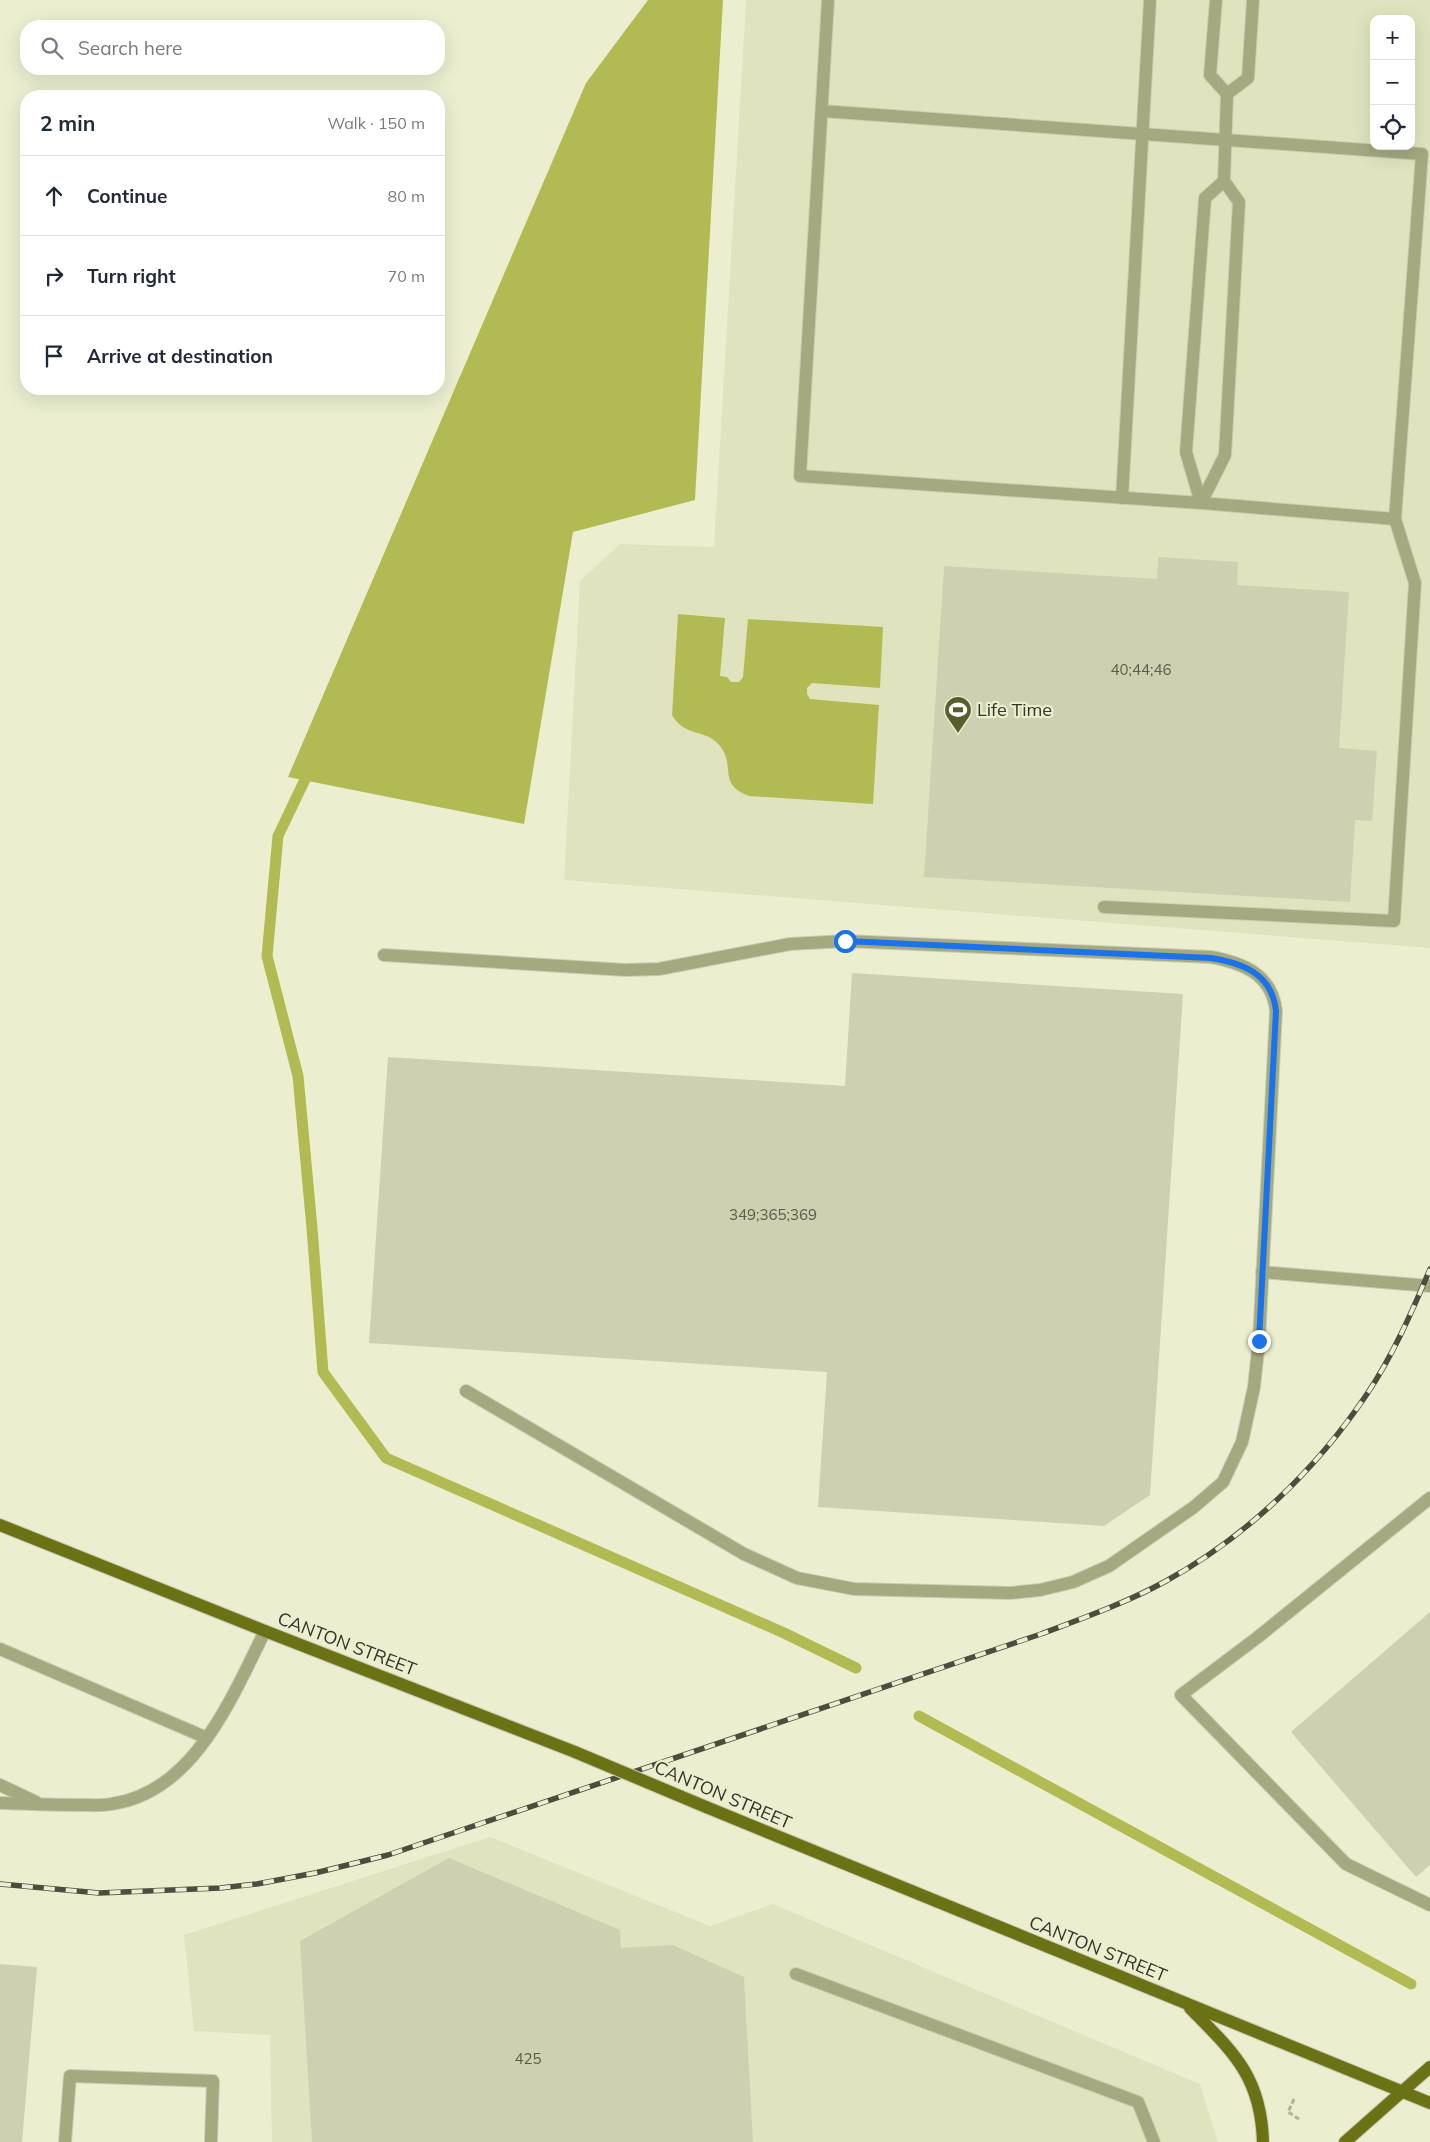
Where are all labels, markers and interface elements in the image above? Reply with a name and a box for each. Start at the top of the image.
map controls [1370,15,1415,150]
button: + [1370,15,1415,60]
search box [20,20,445,75]
icon: search [38,34,66,62]
text: Search here [78,36,182,60]
button: − [1370,60,1415,105]
button: locate [1370,105,1415,150]
text: 2 min [40,110,95,136]
text: Walk · 150 m [327,113,425,133]
icon: ahead [40,182,68,210]
text: Continue [87,184,167,208]
text: 80 m [388,186,425,206]
icon: right [40,262,68,290]
text: Turn right [87,264,176,288]
text: 70 m [388,266,425,286]
icon: arrive [40,342,68,370]
text: Arrive at destination [87,344,273,368]
house number: 40;44;46 [1111,660,1171,679]
sports icon: Life Time [943,695,973,734]
place label: Life Time [977,698,1052,721]
route start [834,930,857,953]
house number: 349;365;369 [729,1205,817,1224]
route end [1248,1330,1271,1353]
street label: CANTON STREET [274,1606,420,1681]
street label: CANTON STREET [651,1755,795,1834]
street label: CANTON STREET [1026,1910,1171,1987]
house number: 425 [514,2049,542,2068]

